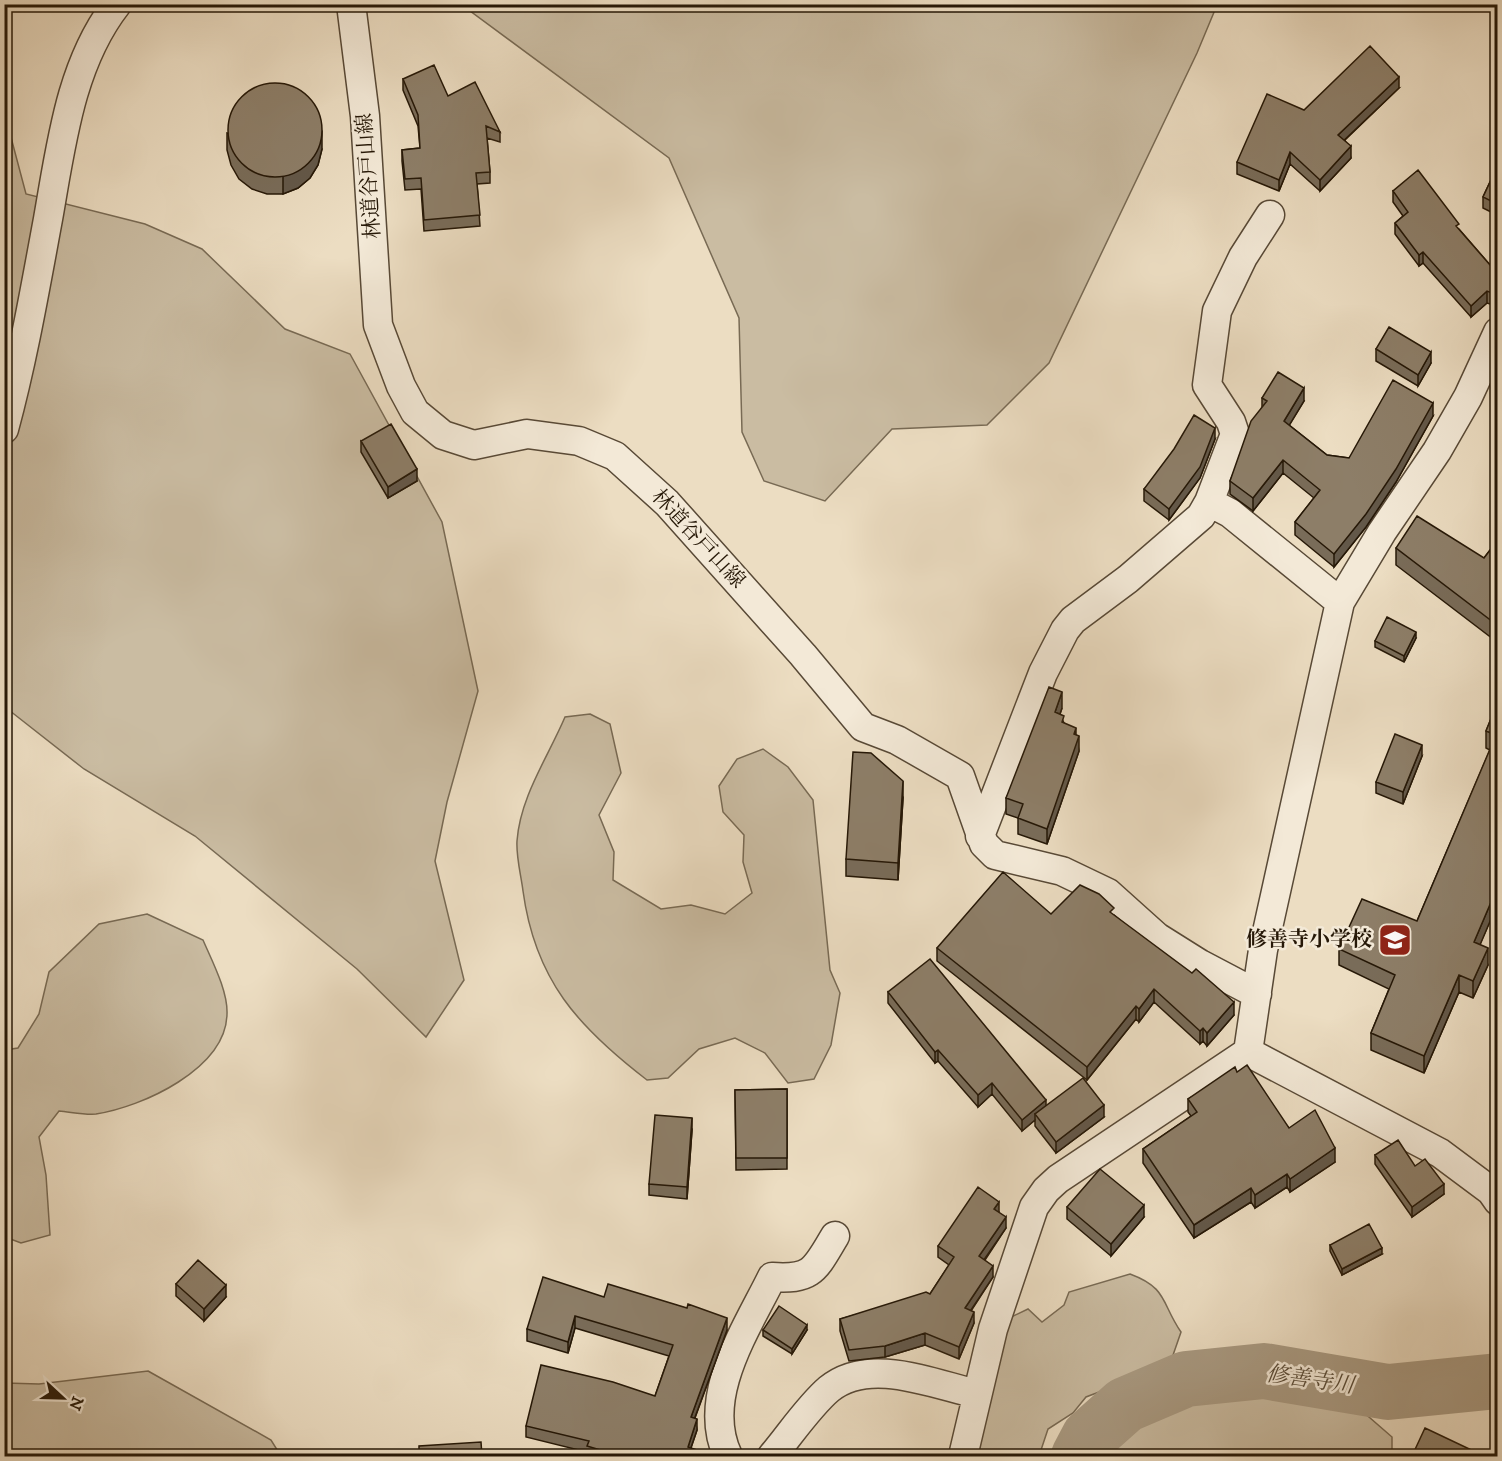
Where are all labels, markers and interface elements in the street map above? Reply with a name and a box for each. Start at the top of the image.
street label: 林道谷戸山線 [352,112,386,240]
street label: 林道谷戸山線 [646,484,750,594]
school or university icon: 修善寺小学校 [1377,922,1413,958]
place label: 修善寺小学校 [1246,927,1372,953]
water label: 修善寺川 [1265,1361,1357,1400]
north arrow [33,1368,93,1428]
text: N [64,1393,88,1413]

